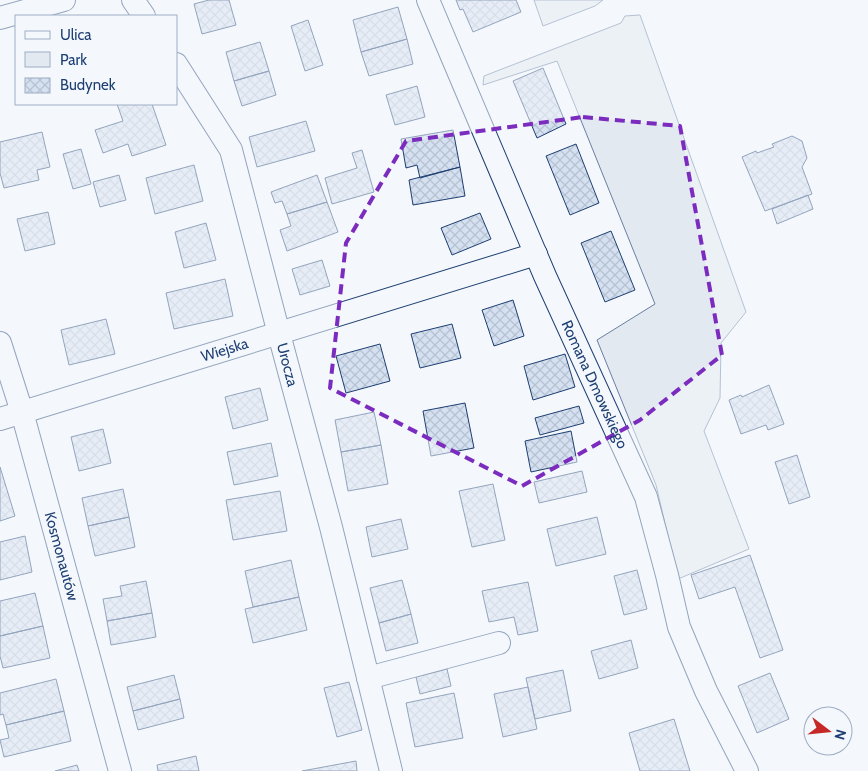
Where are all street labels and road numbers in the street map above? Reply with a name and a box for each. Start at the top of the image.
street label: Romana Dmowskiego [557,318,632,451]
street label: Wiejska [199,334,251,366]
street label: Urocza [273,341,302,389]
street label: Kosmonautów [41,510,82,603]

